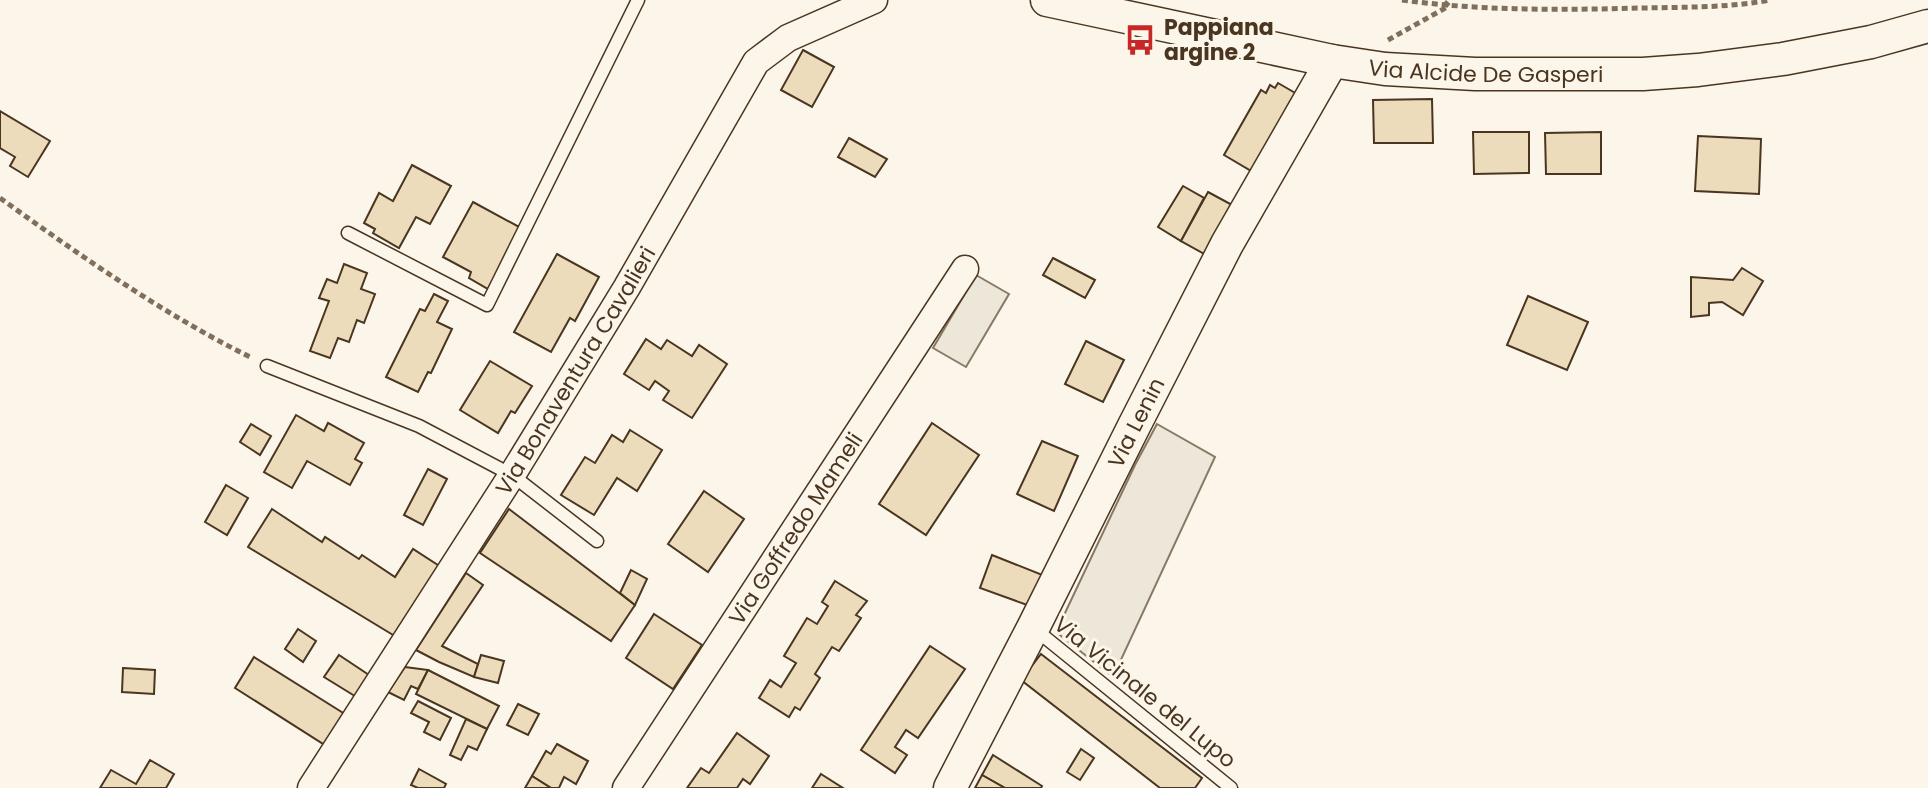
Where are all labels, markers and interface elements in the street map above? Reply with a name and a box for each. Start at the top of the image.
place label: Pappiana argine 2 [1164,12,1274,68]
bus stop icon: Pappiana argine 2 [1123,23,1157,57]
street label: Via Alcide De Gasperi [1366,51,1603,90]
street label: Via Bonaventura Cavalieri [488,241,663,501]
street label: Via Lenin [1100,372,1172,473]
street label: Via Goffredo Mameli [721,426,870,631]
street label: Via Vicinale del Lupo [1047,609,1243,775]

